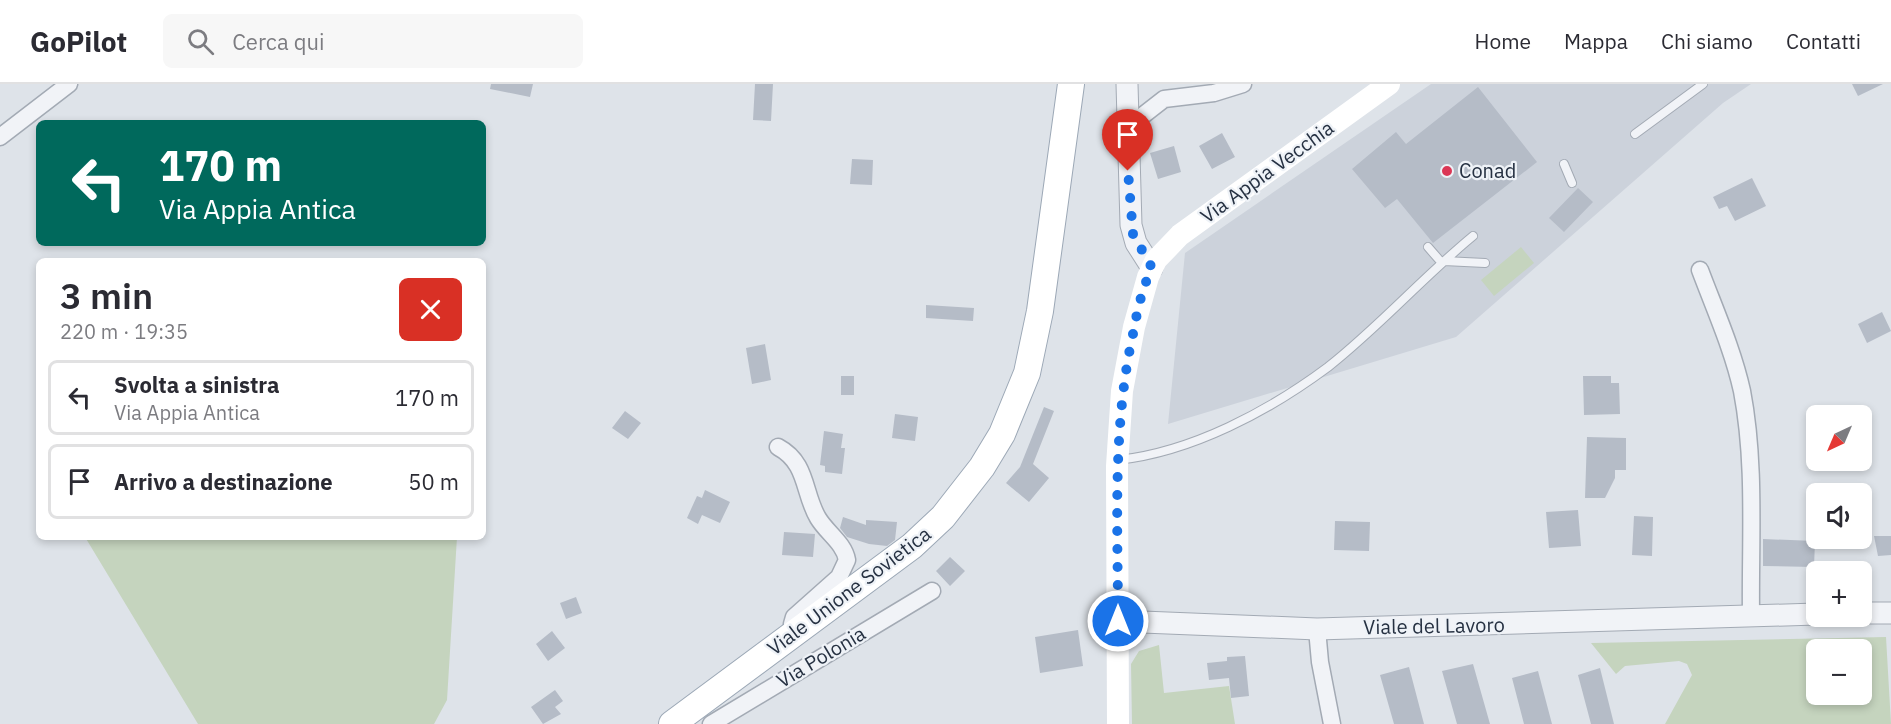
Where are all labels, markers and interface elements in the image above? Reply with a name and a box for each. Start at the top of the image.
search box [163,14,583,68]
text: GoPilot [30,23,127,60]
icon: search [184,25,217,58]
text: Cerca qui [232,27,325,56]
text: Home [1475,27,1531,55]
text: Mappa [1564,27,1628,55]
text: Chi siamo [1661,27,1753,55]
text: Contatti [1786,27,1861,55]
pin [1102,109,1153,171]
street label: Via Appia Vecchia [1195,114,1339,229]
icon: arrive [1111,118,1144,151]
text: 170 m [159,138,282,193]
icon: left [60,144,138,222]
place label: Conad [1459,157,1516,184]
marker: Conad [1440,164,1454,178]
text: Via Appia Antica [159,191,356,226]
text: 3 min [60,272,153,319]
button: close [399,278,462,341]
text: 220 m · 19:35 [60,318,188,345]
text: Svolta a sinistra [114,370,279,399]
icon: left [63,381,96,414]
text: 170 m [395,383,459,412]
text: Via Appia Antica [114,399,260,426]
north arrow [1806,405,1872,471]
map controls [1806,405,1872,705]
icon: arrive [63,465,96,498]
text: Arrivo a destinazione [114,467,333,496]
text: 50 m [408,467,459,496]
button: sound [1806,483,1872,549]
street label: Viale Unione Sovietica [761,520,936,661]
button: + [1806,561,1872,627]
position arrow [1086,589,1150,653]
street label: Viale del Lavoro [1363,611,1505,640]
street label: Via Polonia [771,619,870,694]
button: − [1806,639,1872,705]

